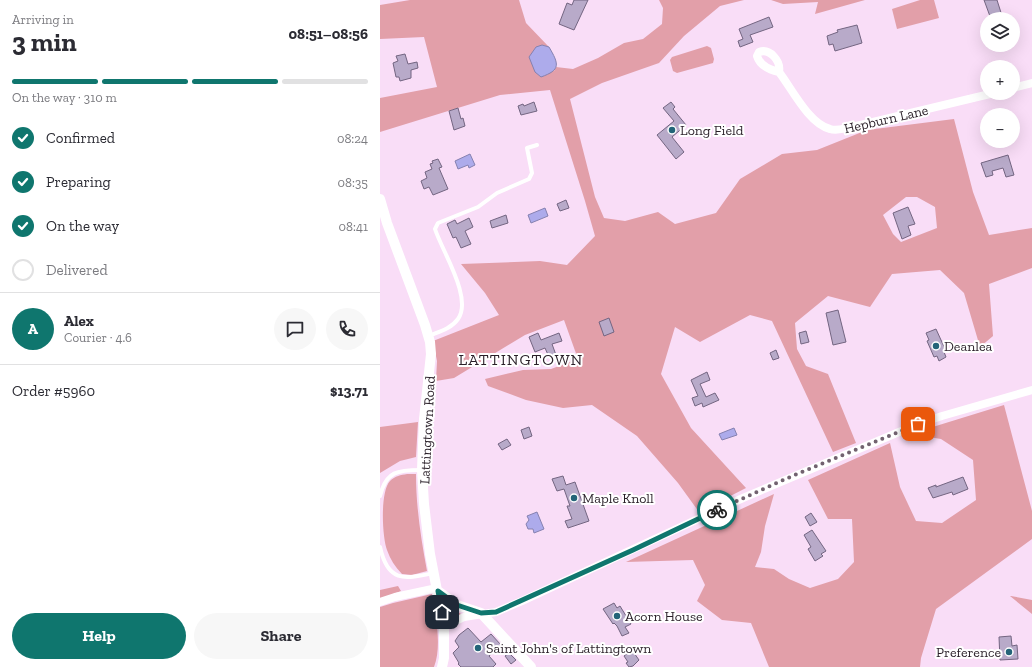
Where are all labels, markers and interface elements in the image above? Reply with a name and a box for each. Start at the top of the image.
text: Arriving in [12,12,74,27]
map controls [980,12,1020,148]
button: layers [980,12,1020,52]
text: 08:51–08:56 [288,25,368,43]
text: 3 min [12,26,77,58]
button: + [980,60,1020,100]
text: On the way · 310 m [12,90,117,105]
street label: Hepburn Lane [842,101,930,137]
button: − [980,108,1020,148]
place label: Long Field [680,122,744,139]
marker: Long Field [667,125,677,135]
icon: check [12,127,34,149]
text: Confirmed [46,129,115,147]
text: 08:24 [337,131,368,146]
icon: check [12,171,34,193]
text: Preparing [46,173,111,191]
text: 08:35 [338,175,368,190]
icon: check [12,215,34,237]
text: On the way [46,217,119,235]
text: 08:41 [339,219,368,234]
text: Delivered [46,261,108,279]
button: chat [274,308,316,350]
button: phone [326,308,368,350]
text: Alex [64,312,94,330]
text: A [28,320,38,338]
text: Courier · 4.6 [64,330,132,345]
place label: Deanlea [944,338,993,355]
marker: Deanlea [931,341,941,351]
district label: LATTINGTOWN [459,350,583,369]
street label: Lattingtown Road [416,375,439,485]
text: Order #5960 [12,382,95,400]
text: $13.71 [330,382,368,400]
pin [901,407,935,441]
icon: bag [907,413,929,435]
place label: Maple Knoll [582,490,654,507]
courier [697,490,737,530]
marker: Maple Knoll [569,493,579,503]
icon: bike [706,499,728,521]
pin [425,595,459,629]
icon: home [431,601,453,623]
place label: Acorn House [625,608,703,625]
marker: Acorn House [612,611,622,621]
button: Help [12,613,186,659]
button: Share [194,613,368,659]
place label: Saint John's of Lattingtown [486,640,651,657]
marker: Saint John's of Lattingtown [473,643,483,653]
place label: Preference [936,644,1001,661]
marker: Preference [1004,647,1014,657]

